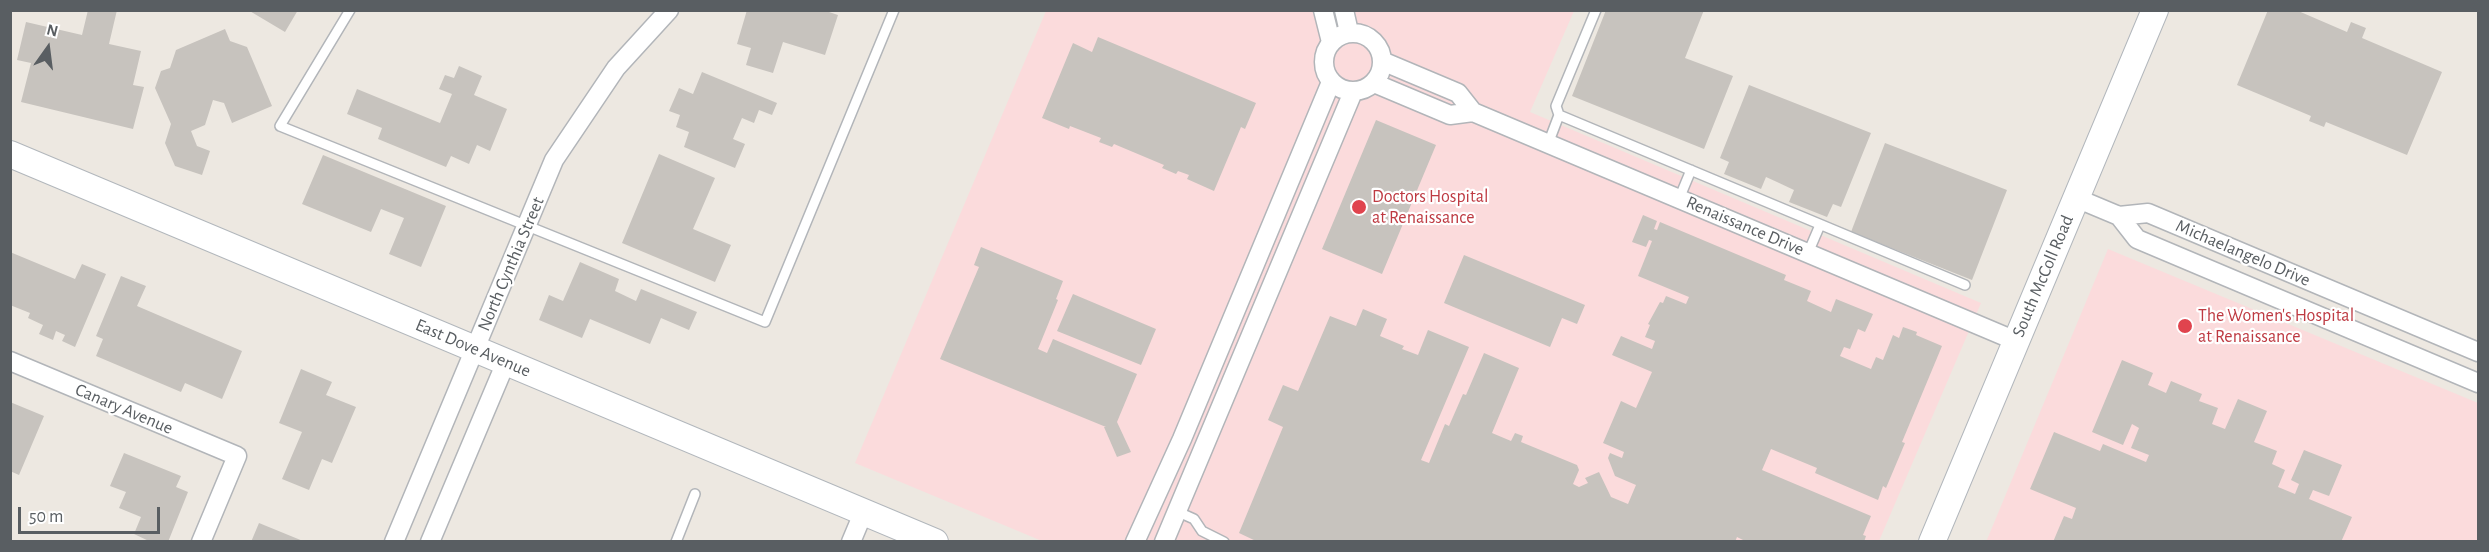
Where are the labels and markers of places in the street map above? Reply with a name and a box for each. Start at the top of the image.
place label: Doctors Hospital at Renaissance [1372,186,1488,228]
marker: Doctors Hospital at Renaissance [1350,198,1368,216]
place label: The Women's Hospital at Renaissance [2198,305,2354,348]
marker: The Women's Hospital at Renaissance [2176,317,2194,335]

